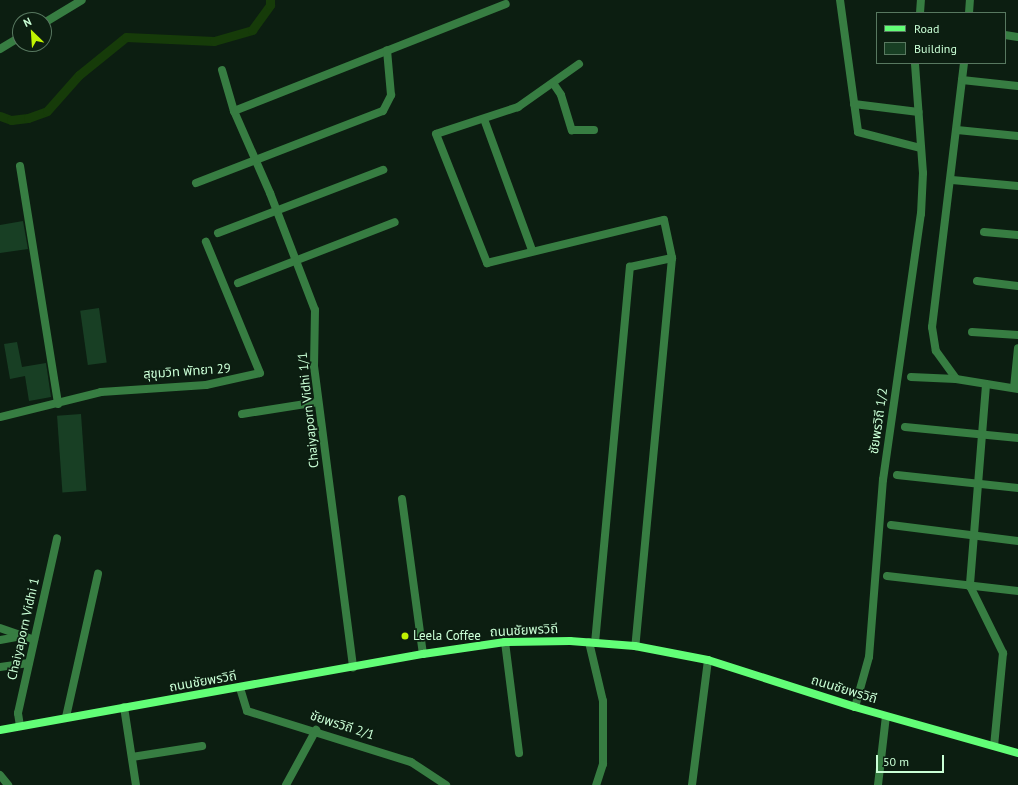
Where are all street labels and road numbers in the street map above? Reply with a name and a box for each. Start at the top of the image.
street label: Chaiyaporn Vidhi 1/1 [295,351,323,469]
street label: สุขุมวิท พัทยา 29 [143,361,231,383]
street label: ชัยพรวิถี 1/2 [867,387,891,455]
street label: Chaiyaporn Vidhi 1 [5,576,43,682]
street label: ถนนชัยพรวิถี [490,621,558,641]
street label: ถนนชัยพรวิถี [168,668,238,696]
street label: ถนนชัยพรวิถี [809,673,879,707]
street label: ชัยพรวิถี 2/1 [308,708,376,744]

